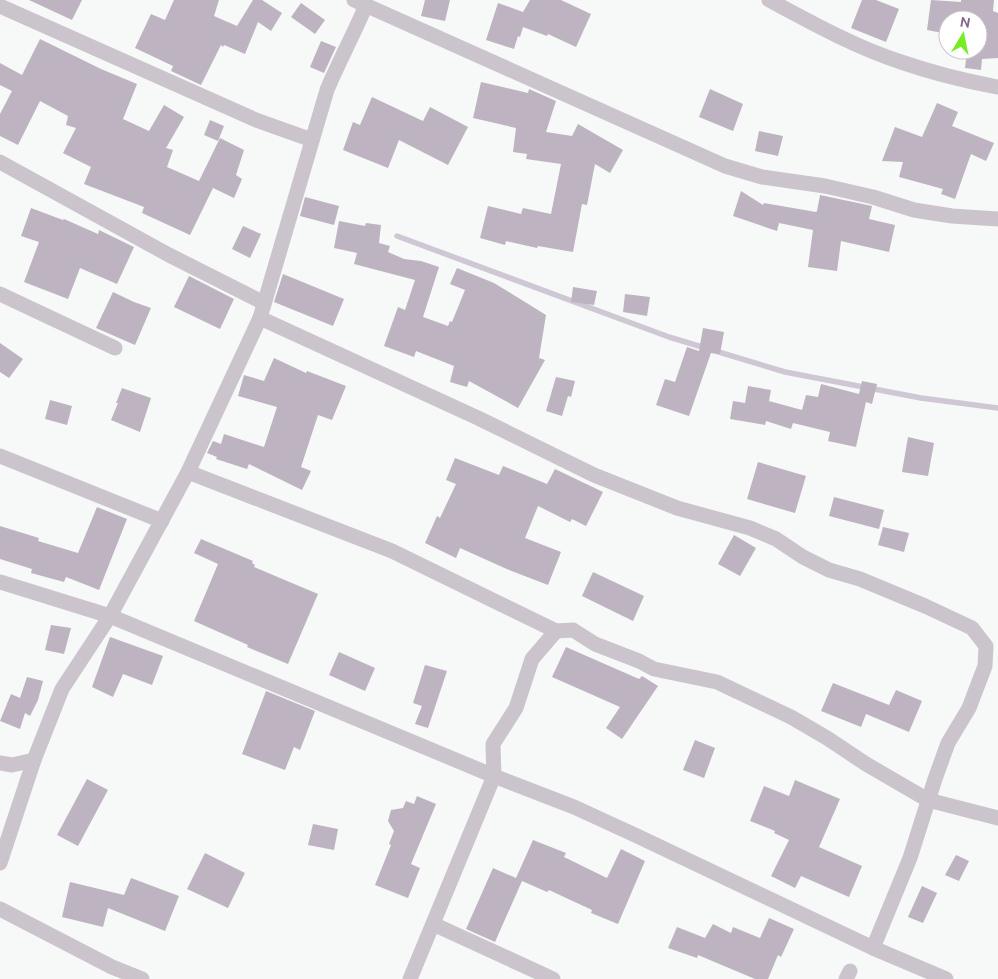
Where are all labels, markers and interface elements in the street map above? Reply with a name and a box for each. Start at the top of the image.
north arrow [938,10,988,60]
text: N [959,13,972,31]

